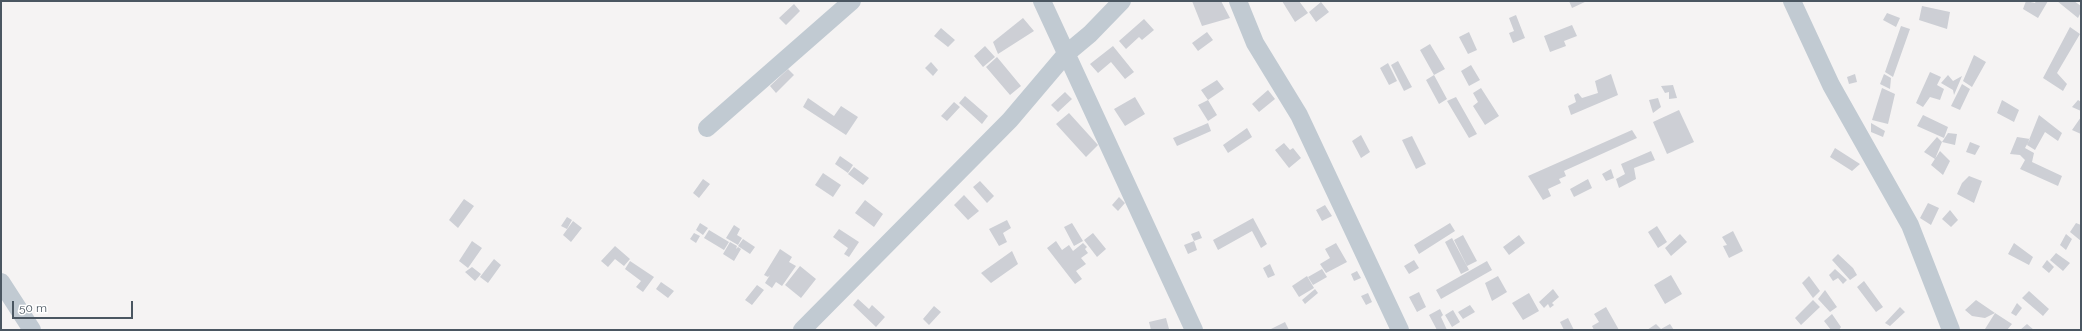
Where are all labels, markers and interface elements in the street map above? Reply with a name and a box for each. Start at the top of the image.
scale bar [14,293,135,319]
text: 50 m [19,301,47,315]

